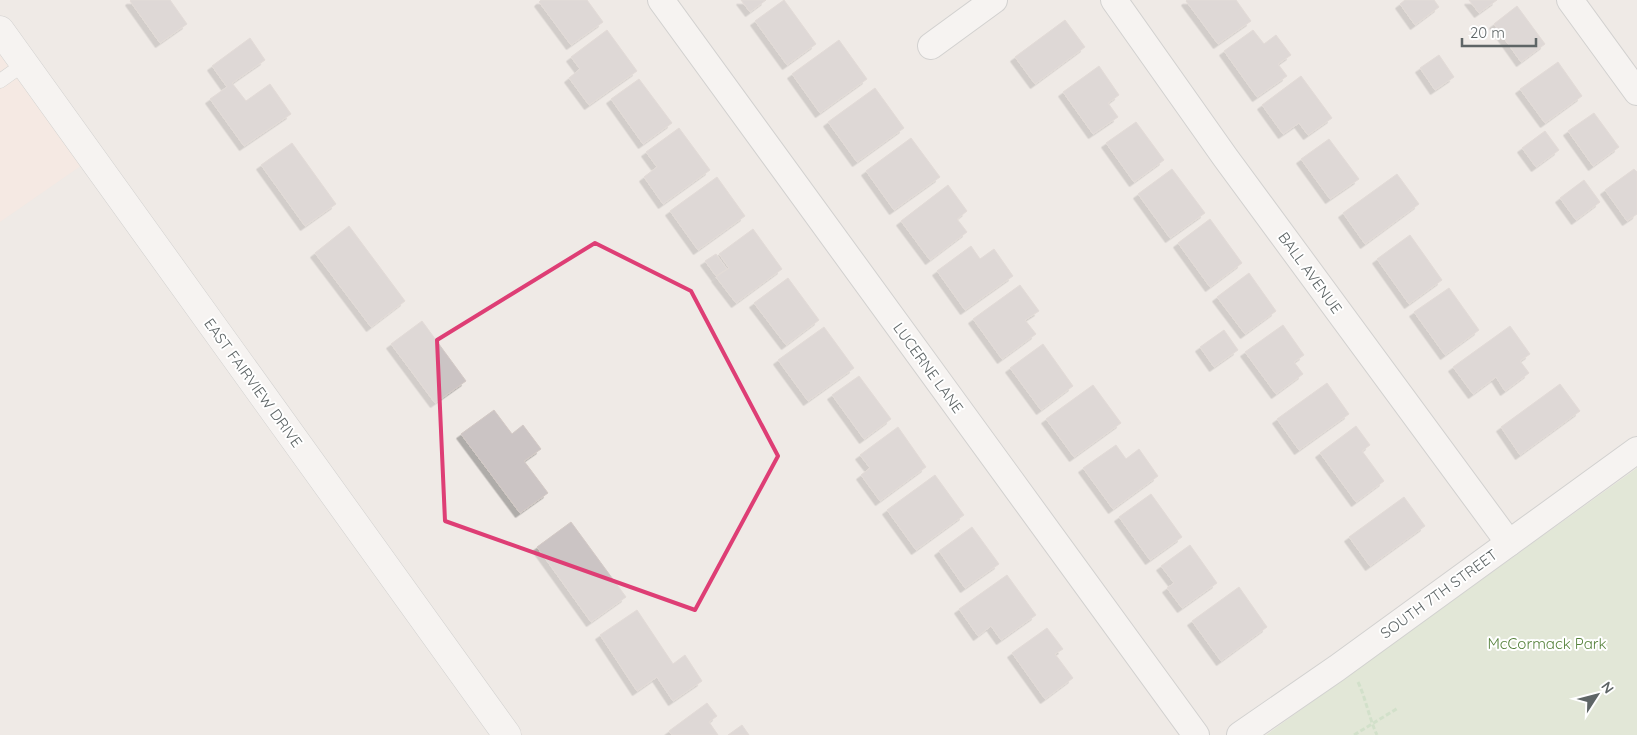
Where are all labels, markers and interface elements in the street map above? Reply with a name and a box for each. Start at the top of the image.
scale bar [1462,15,1536,47]
text: 20 m [1470,23,1505,42]
street label: BALL AVENUE [1274,228,1346,317]
street label: EAST FAIRVIEW DRIVE [200,314,307,451]
street label: LUCERNE LANE [889,319,968,417]
street label: SOUTH 7TH STREET [1377,545,1501,642]
park label: McCormack Park [1487,634,1607,653]
north arrow [1572,670,1622,720]
text: N [1597,678,1618,697]

